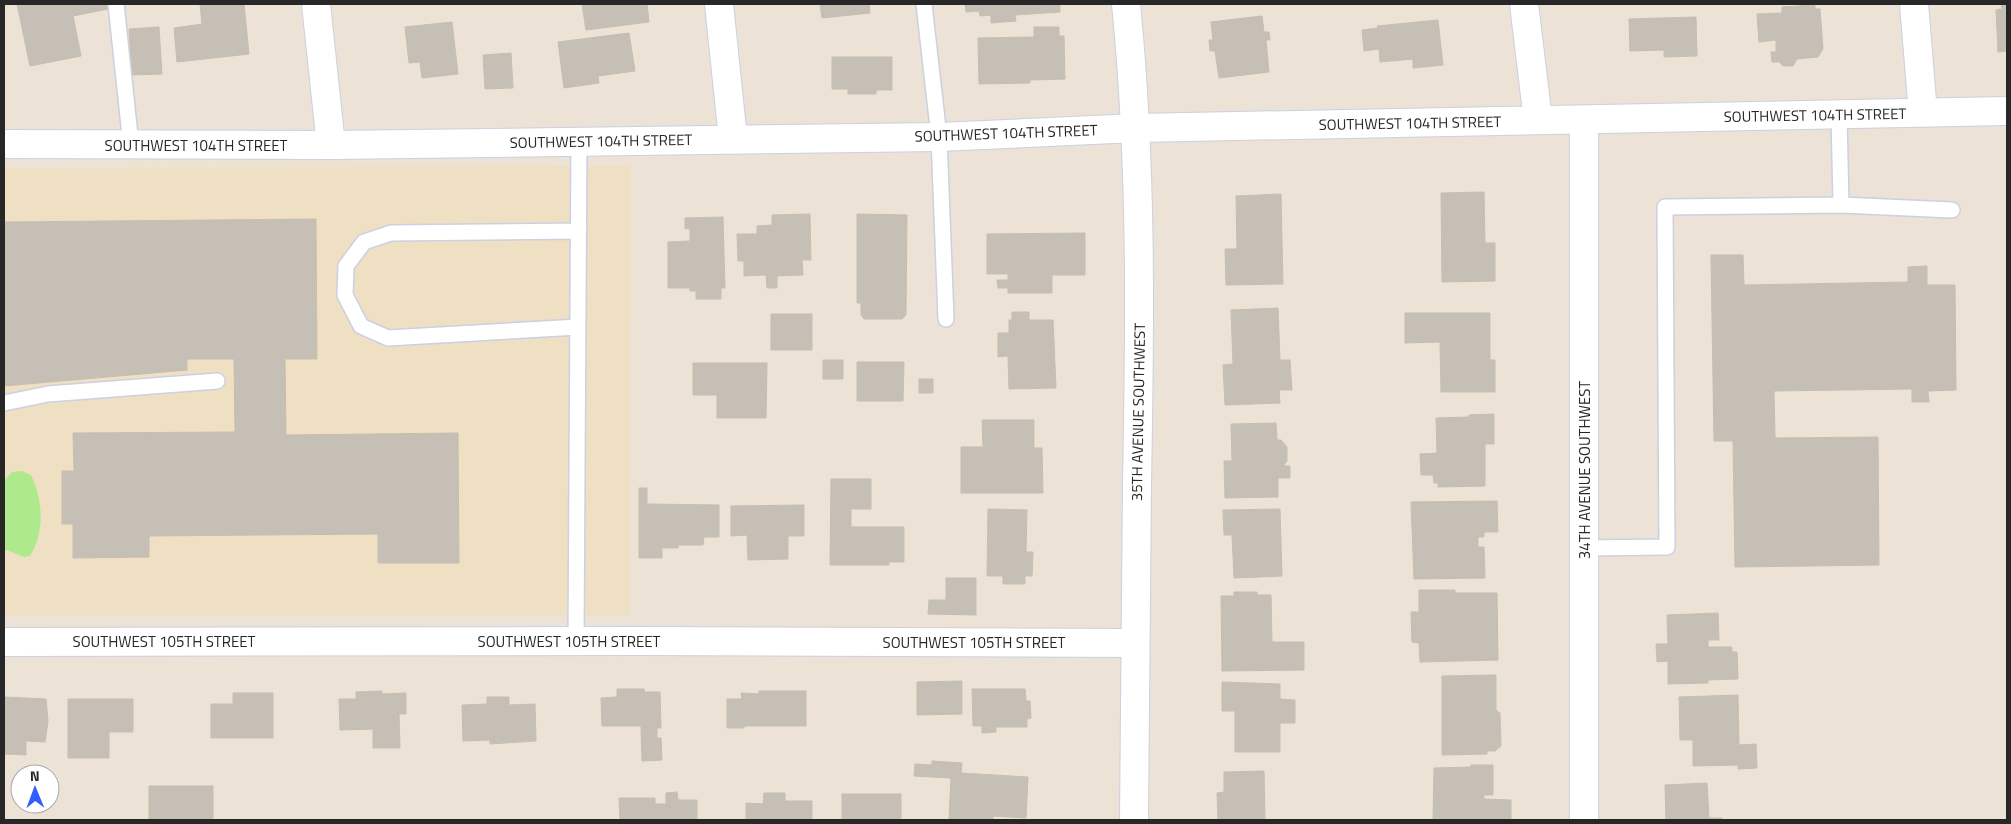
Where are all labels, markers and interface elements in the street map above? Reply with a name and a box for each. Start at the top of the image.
street label: SOUTHWEST 104TH STREET [1723,102,1907,128]
street label: SOUTHWEST 104TH STREET [1318,110,1502,136]
street label: SOUTHWEST 104TH STREET [914,118,1098,148]
street label: SOUTHWEST 104TH STREET [509,128,693,154]
street label: SOUTHWEST 104TH STREET [105,134,288,157]
street label: 35TH AVENUE SOUTHWEST [1125,323,1151,501]
street label: 34TH AVENUE SOUTHWEST [1573,381,1596,559]
street label: SOUTHWEST 105TH STREET [73,630,256,653]
street label: SOUTHWEST 105TH STREET [478,630,661,653]
street label: SOUTHWEST 105TH STREET [883,631,1066,654]
north arrow [10,764,60,814]
text: N [30,765,40,786]

